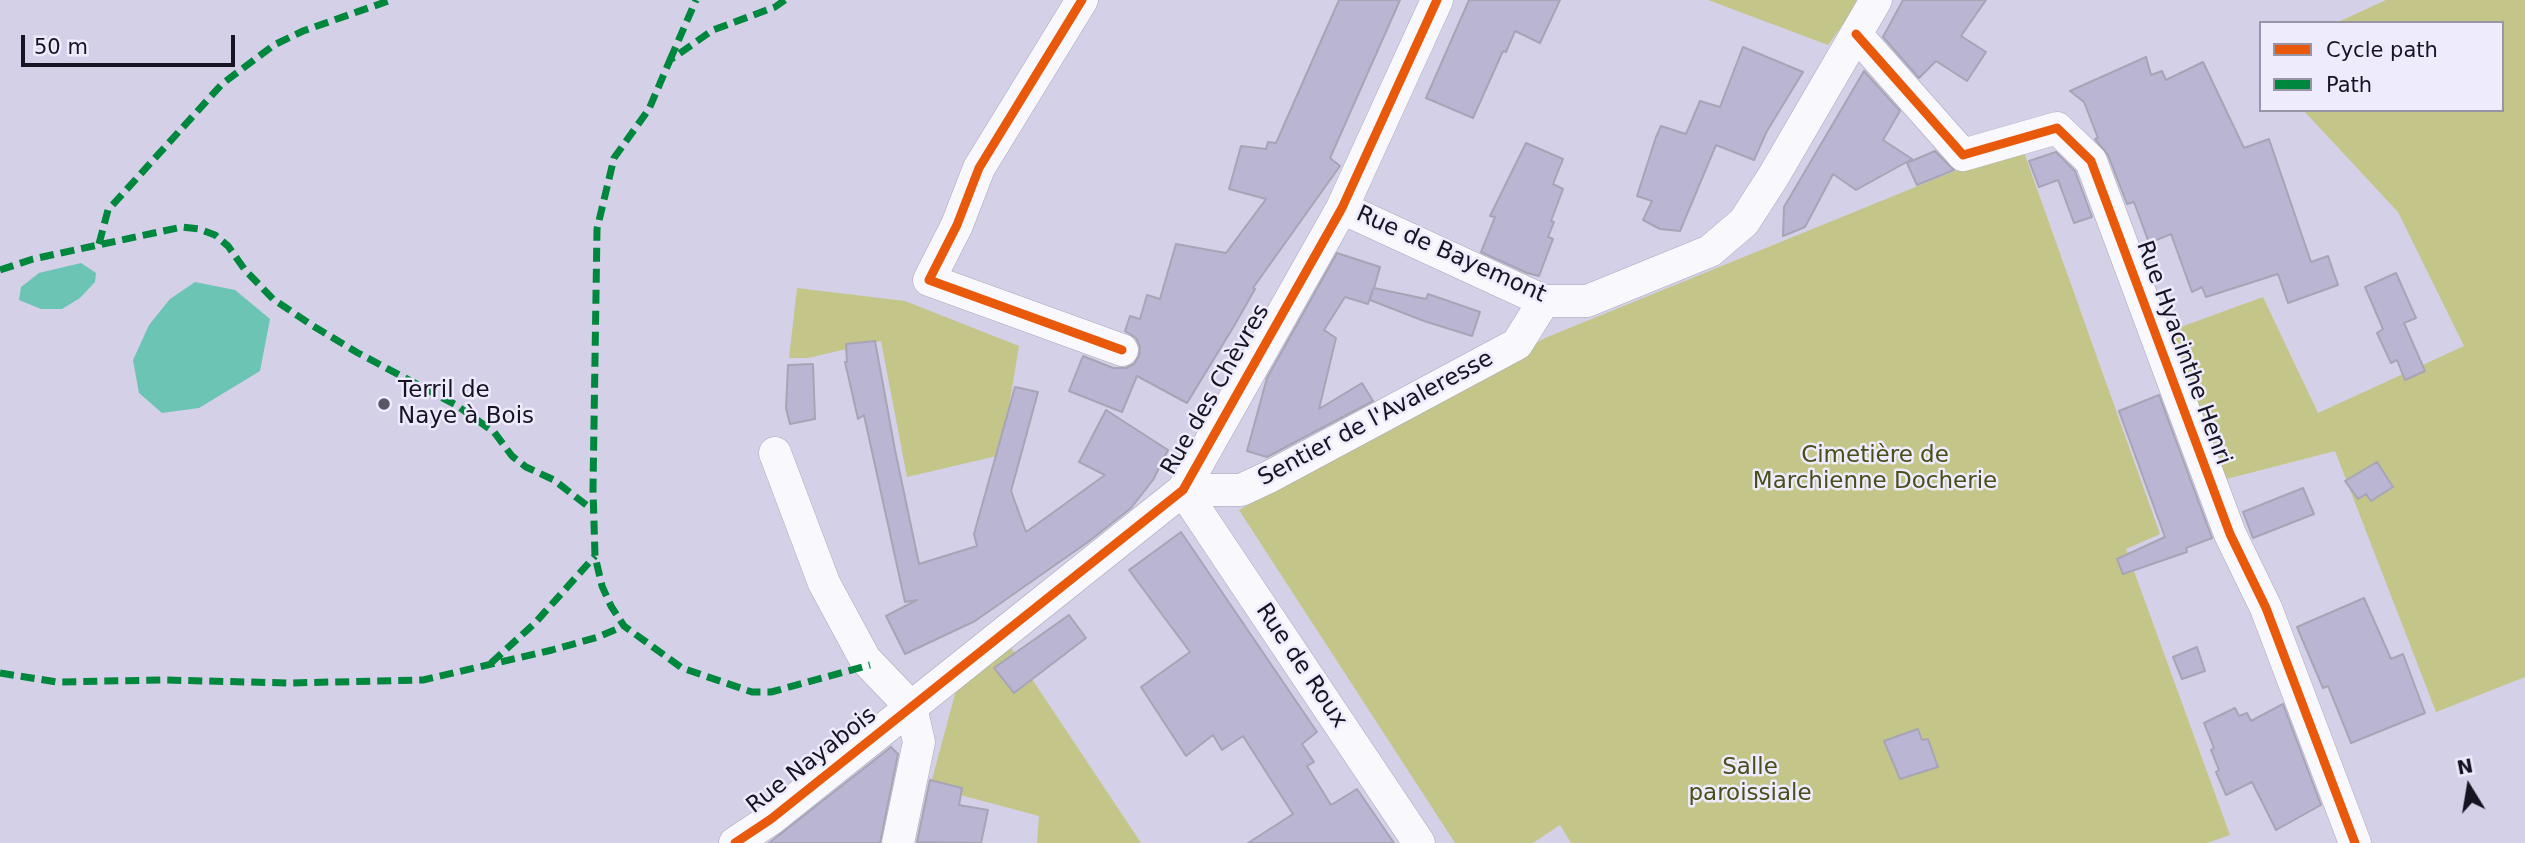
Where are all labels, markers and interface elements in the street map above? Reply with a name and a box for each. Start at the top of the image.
scale bar [24,21,238,65]
legend [2259,21,2504,112]
text: 50 m [34,35,88,59]
text: Cycle path [2326,38,2438,62]
text: Path [2326,73,2372,97]
street label: Rue de Bayemont [1352,201,1550,309]
street label: Rue Hyacinthe Henri [2130,237,2236,469]
street label: Rue des Chèvres [1156,300,1276,480]
street label: Sentier de l'Avaleresse [1254,345,1498,493]
place label: Terril de Naye à Bois [398,377,534,431]
marker: Terril de Naye à Bois [376,396,392,412]
park label: Cimetière de Marchienne Docherie [1753,442,1997,496]
street label: Rue de Roux [1249,598,1353,734]
street label: Rue Nayabois [742,702,882,820]
north arrow [2434,752,2504,822]
park label: Salle paroissiale [1688,754,1812,808]
text: N [2455,754,2475,779]

